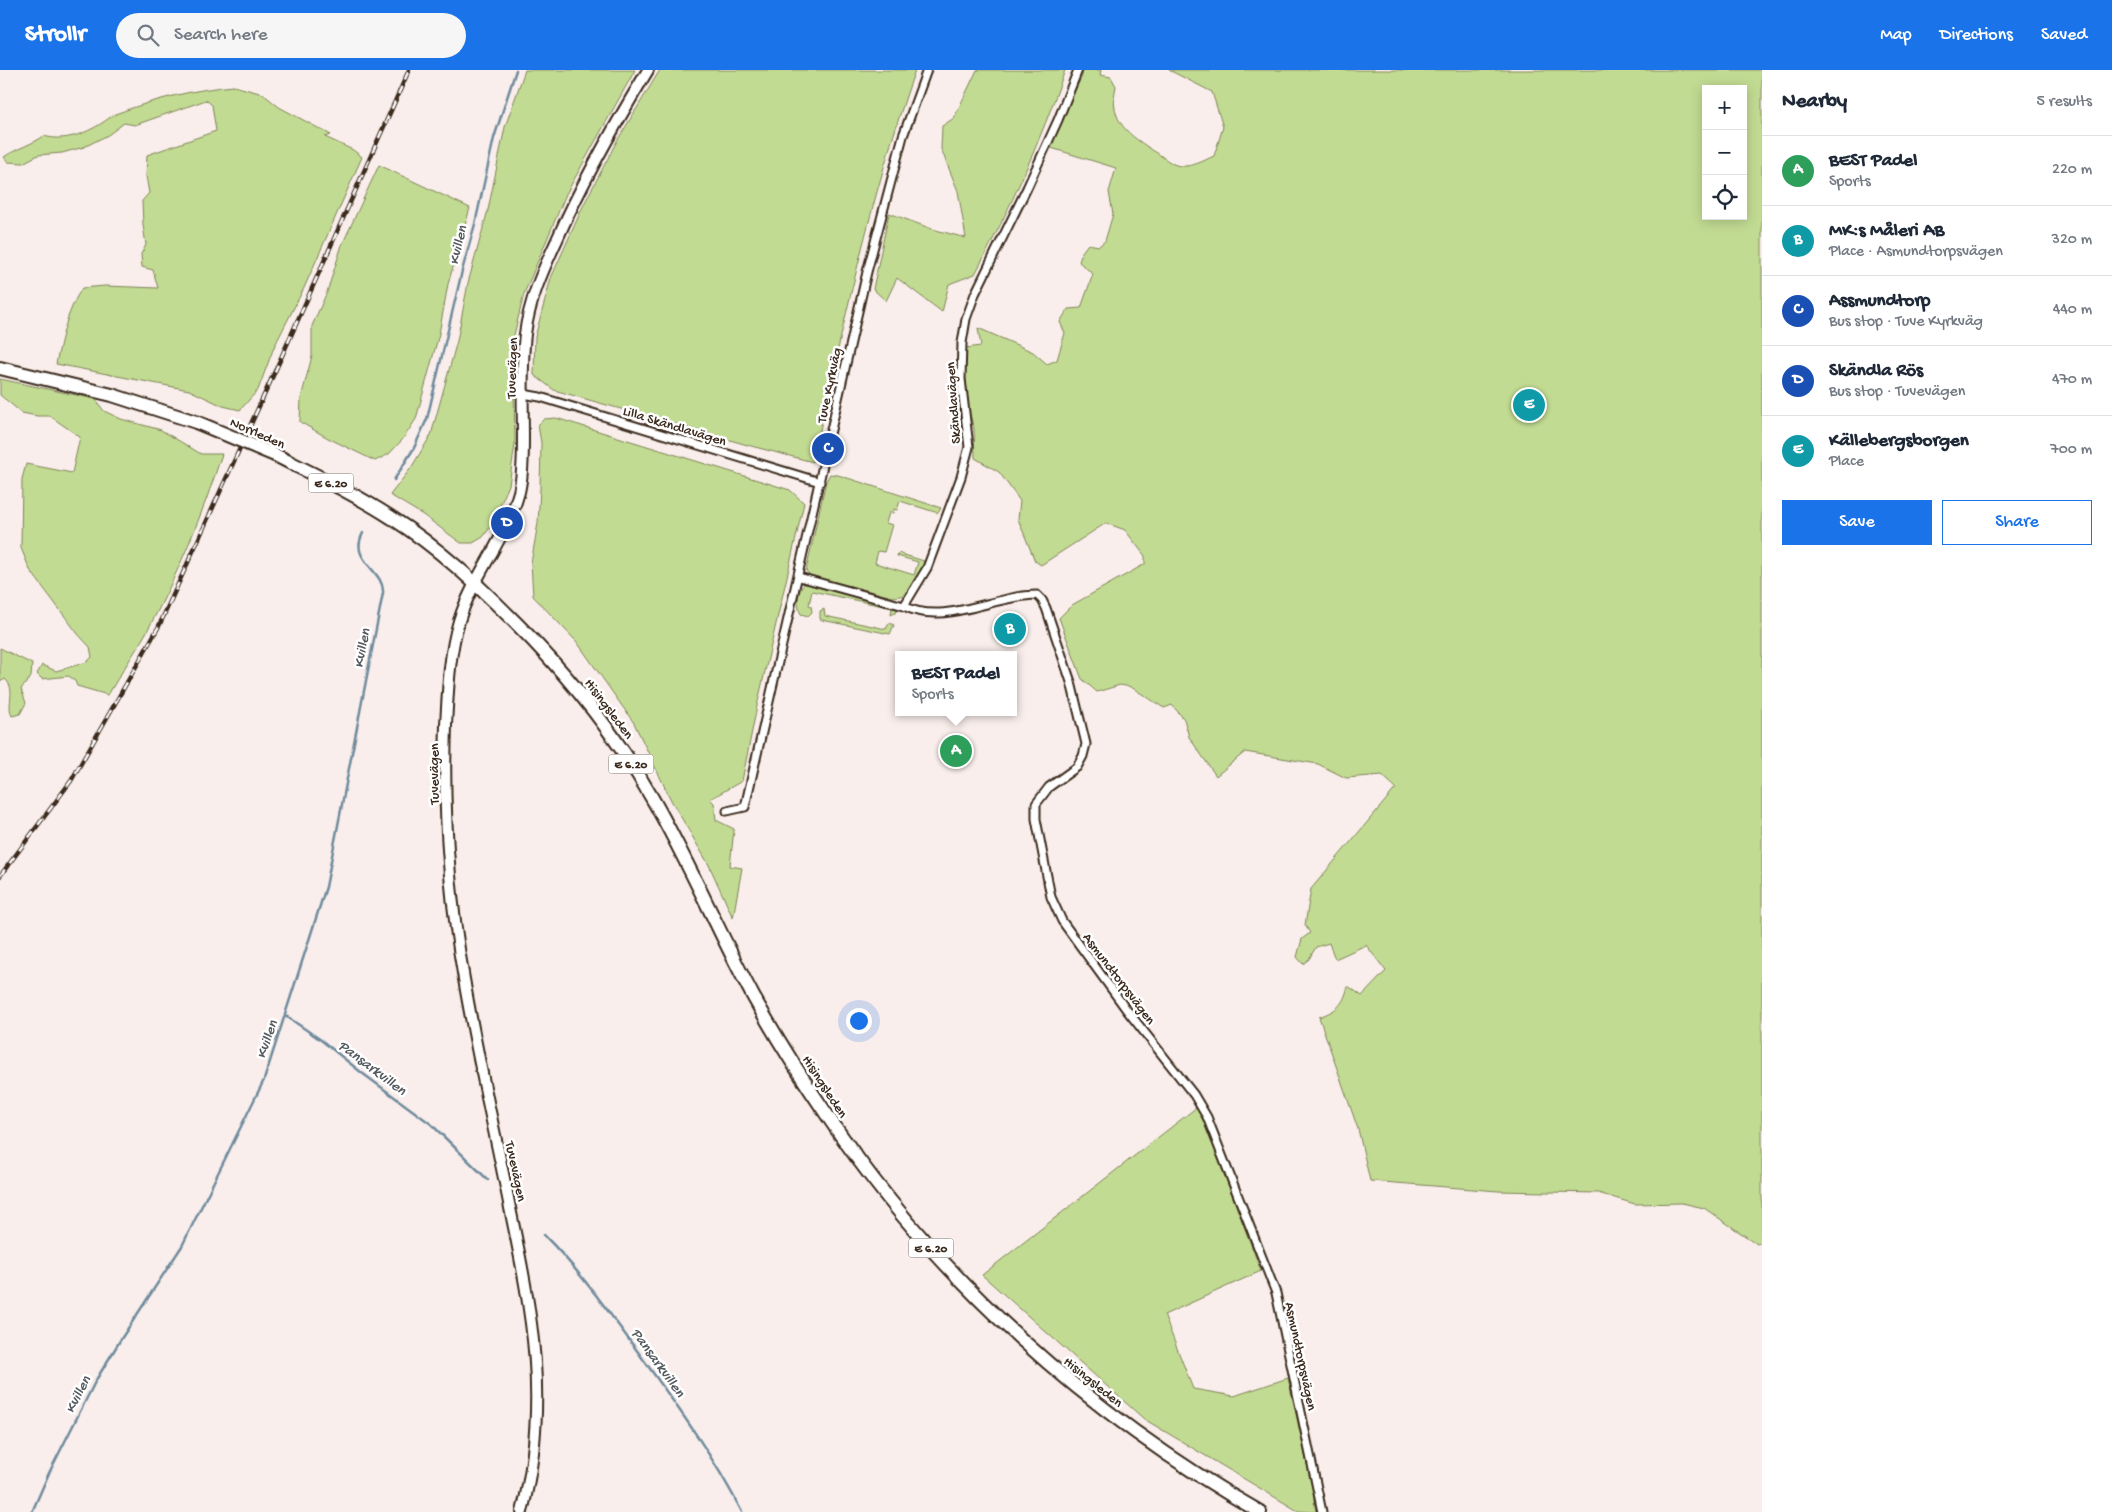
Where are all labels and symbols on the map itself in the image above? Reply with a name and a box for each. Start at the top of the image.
water label: Kvillen [446,223,472,267]
street label: Tuvevägen [504,337,523,400]
street label: Tuve Kyrkväg [814,346,847,426]
street label: Skändlavägen [943,361,966,444]
pin: E [1513,386,1545,424]
street label: Lilla Skändlavägen [620,404,728,451]
street label: Norrleden [227,415,288,454]
pin: C [812,430,844,468]
road number: E 6.20 [308,473,354,492]
pin: D [491,504,523,542]
pin: B [994,610,1026,648]
water label: Kvillen [350,626,376,670]
street label: Hisingsleden [580,676,636,743]
pin: A [940,732,972,770]
street label: Tuvevägen [427,743,444,806]
road number: E 6.20 [608,754,654,774]
street label: Asmundtorpsvägen [1078,930,1158,1029]
your location [846,1008,872,1034]
water label: Kvillen [253,1017,283,1061]
water label: Pansarkvillen [334,1037,410,1101]
street label: Hisingsleden [797,1053,851,1122]
street label: Tuvevägen [500,1139,529,1204]
road number: E 6.20 [908,1238,954,1258]
street label: Asmundtorpsvägen [1280,1301,1319,1413]
water label: Pansarkvillen [626,1325,689,1402]
street label: Hisingsleden [1059,1354,1126,1412]
water label: Kvillen [62,1372,96,1417]

